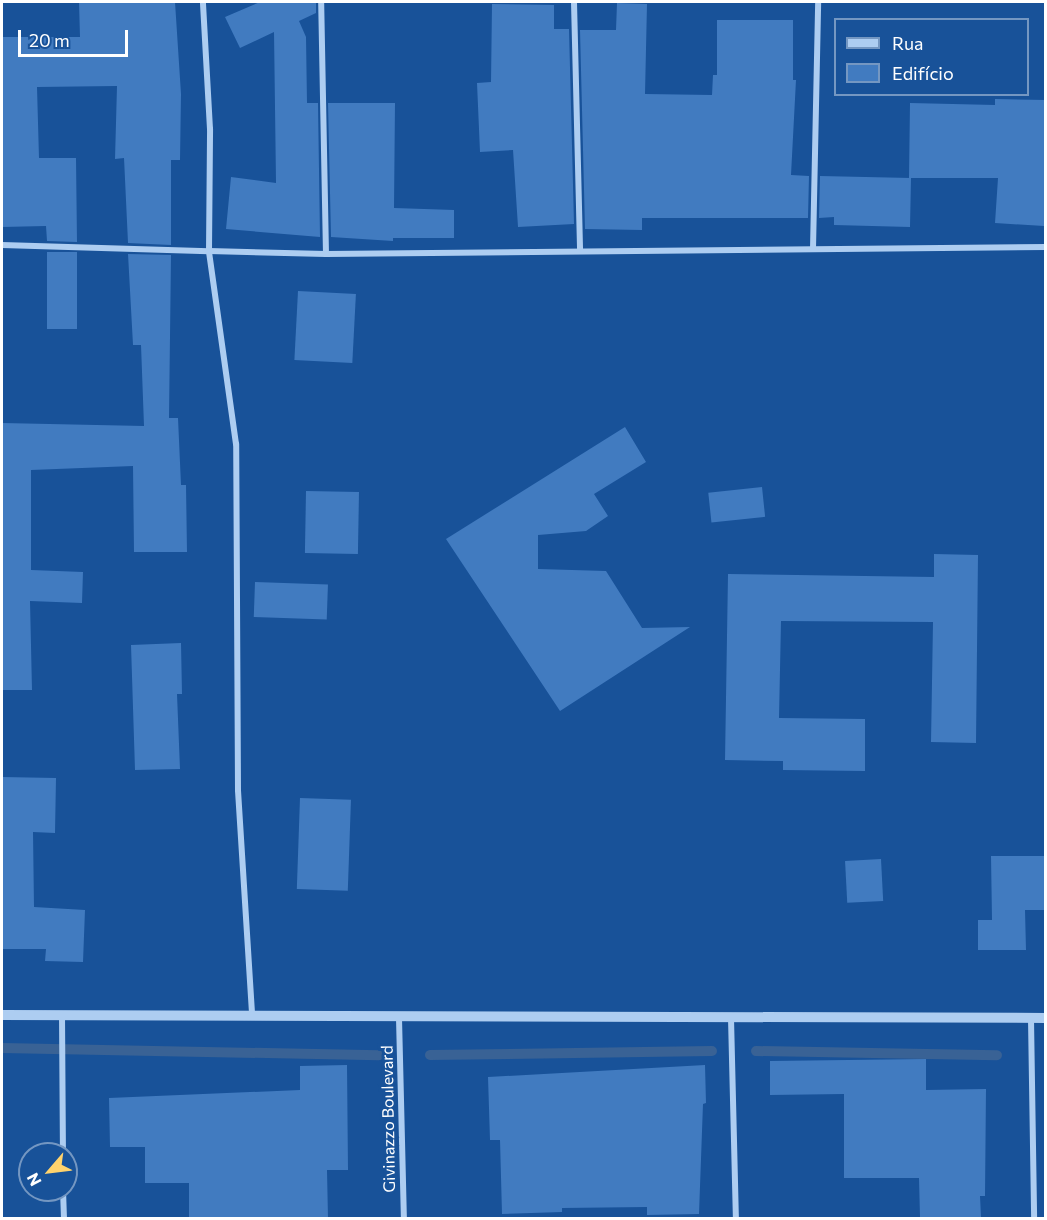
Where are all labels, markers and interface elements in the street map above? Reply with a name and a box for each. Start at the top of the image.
scale bar [21,18,130,56]
legend [834,18,1029,96]
text: 20 m [29,29,70,51]
text: Rua [892,32,923,54]
text: Edifício [892,62,954,84]
street label: Givinazzo Boulevard [377,1045,399,1193]
north arrow [18,1142,78,1202]
text: N [22,1170,45,1190]

